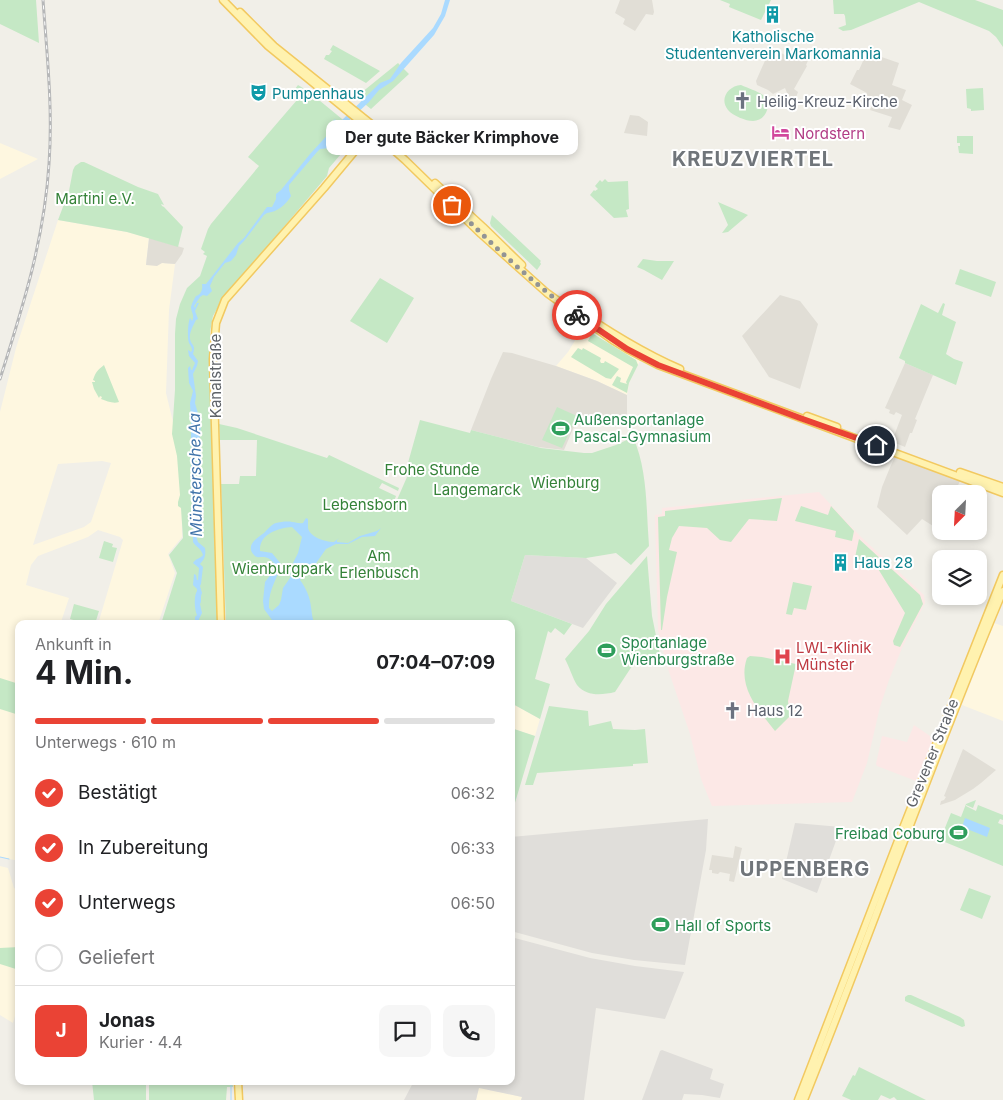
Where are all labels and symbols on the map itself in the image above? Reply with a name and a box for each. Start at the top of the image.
building icon: Katholische Studentenverein Markomannia [763,5,783,25]
place label: Katholische Studentenverein Markomannia [665,27,881,63]
theatre icon: Pumpenhaus [248,83,268,103]
place label: Pumpenhaus [272,84,365,103]
church icon: Heilig-Kreuz-Kirche [733,91,753,111]
place label: Heilig-Kreuz-Kirche [757,92,898,111]
callout: Der gute Bäcker Krimphove [326,120,578,155]
hotel icon: Nordstern [770,123,790,143]
place label: Nordstern [794,124,865,143]
district label: KREUZVIERTEL [672,147,834,171]
pin [431,184,473,226]
park label: Martini e.V. [55,189,135,208]
courier [552,290,602,340]
street label: Kanalstraße [206,334,225,418]
place label: Außensportanlage Pascal-Gymnasium [574,410,711,446]
water label: Münstersche Aa [184,413,206,537]
sports icon: Außensportanlage Pascal-Gymnasium [550,418,570,438]
pin [855,424,897,466]
park label: Frohe Stunde [385,460,479,479]
park label: Wienburg [531,473,599,492]
park label: Langemarck [433,480,521,499]
north arrow [932,485,988,540]
park label: Lebensborn [323,495,407,514]
park label: Am Erlenbusch [339,546,419,582]
building icon: Haus 28 [830,552,850,572]
place label: Haus 28 [854,553,913,572]
park label: Wienburgpark [232,559,333,578]
place label: Sportanlage Wienburgstraße [621,633,735,669]
place label: LWL-Klinik Münster [796,638,872,674]
sports icon: Sportanlage Wienburgstraße [597,641,617,661]
hospital icon: LWL-Klinik Münster [772,646,792,666]
street label: Grevener Straße [901,696,963,810]
church icon: Haus 12 [723,700,743,720]
place label: Haus 12 [747,701,803,720]
sports icon: Freibad Coburg [949,823,969,843]
place label: Freibad Coburg [835,824,945,843]
district label: UPPENBERG [740,857,870,881]
sports icon: Hall of Sports [651,915,671,935]
place label: Hall of Sports [675,916,771,935]

